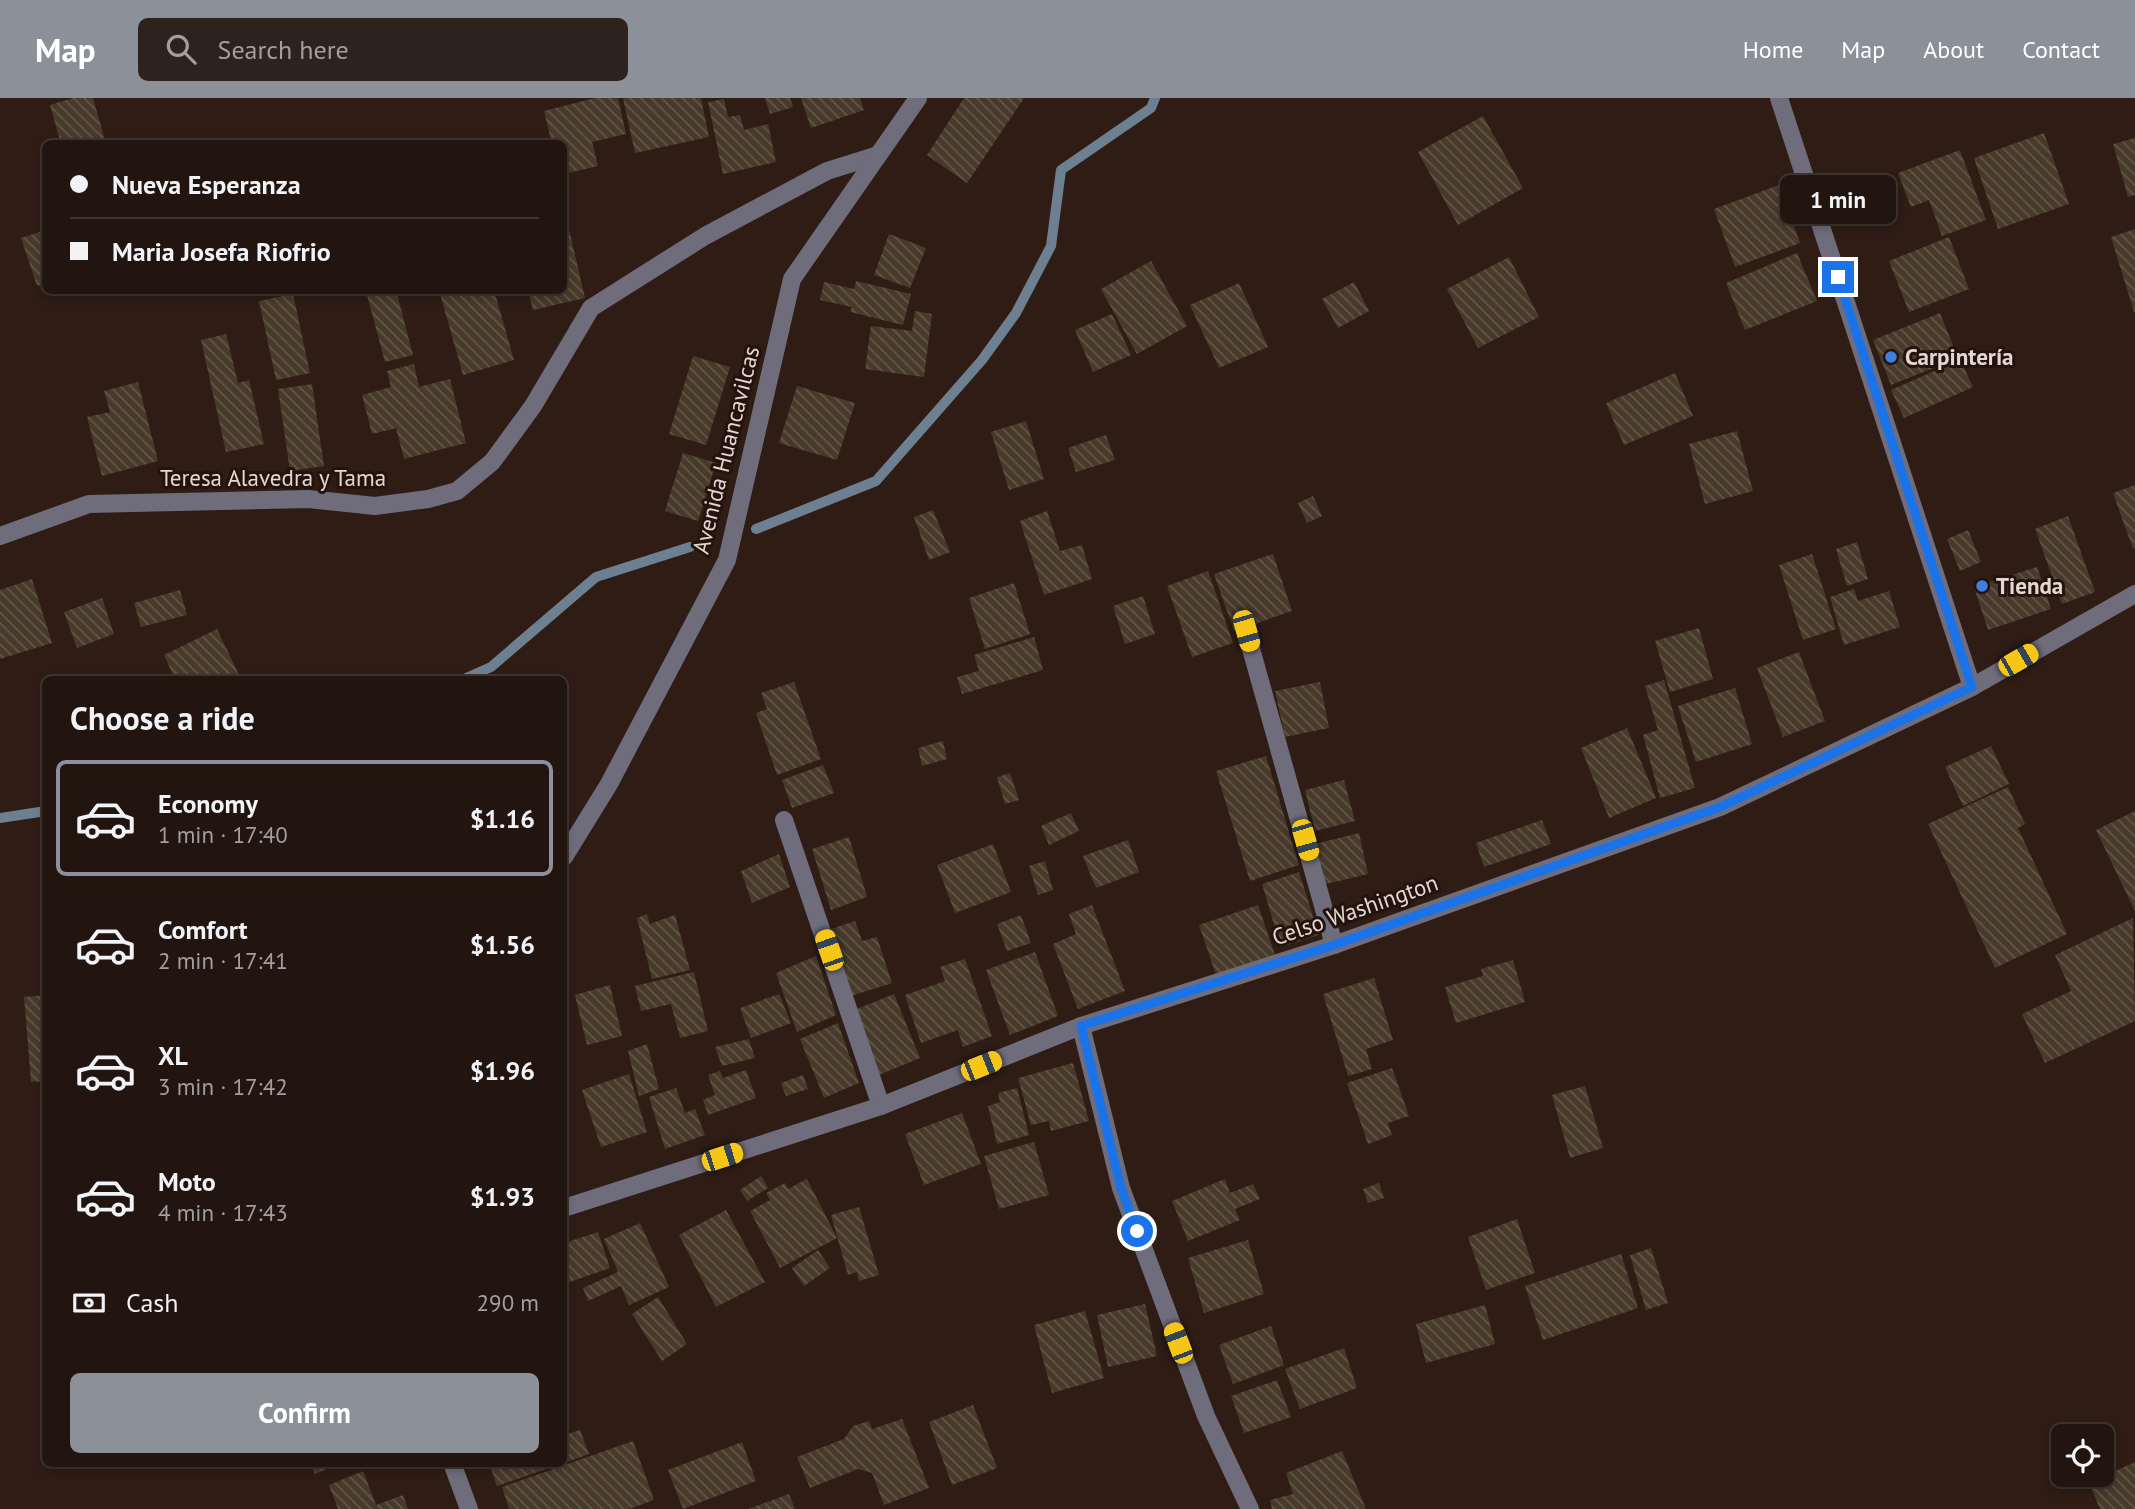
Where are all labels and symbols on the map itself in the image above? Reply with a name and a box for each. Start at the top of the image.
callout: 1 min [1780,176,1896,225]
route end [1822,261,1854,293]
place label: Carpintería [1905,342,2014,371]
street label: Avenida Huancavilcas [686,343,765,557]
marker: Carpintería [1883,349,1899,365]
street label: Teresa Alavedra y Tama [160,463,386,492]
place label: Tienda [1996,571,2063,600]
marker: Tienda [1974,578,1990,594]
car [1231,608,1262,654]
car [1995,640,2042,680]
car [1290,817,1321,863]
street label: Celso Washington [1268,868,1442,952]
car [813,927,846,973]
car [958,1048,1005,1084]
car [699,1141,746,1173]
route start [1121,1215,1153,1247]
car [1161,1320,1196,1366]

